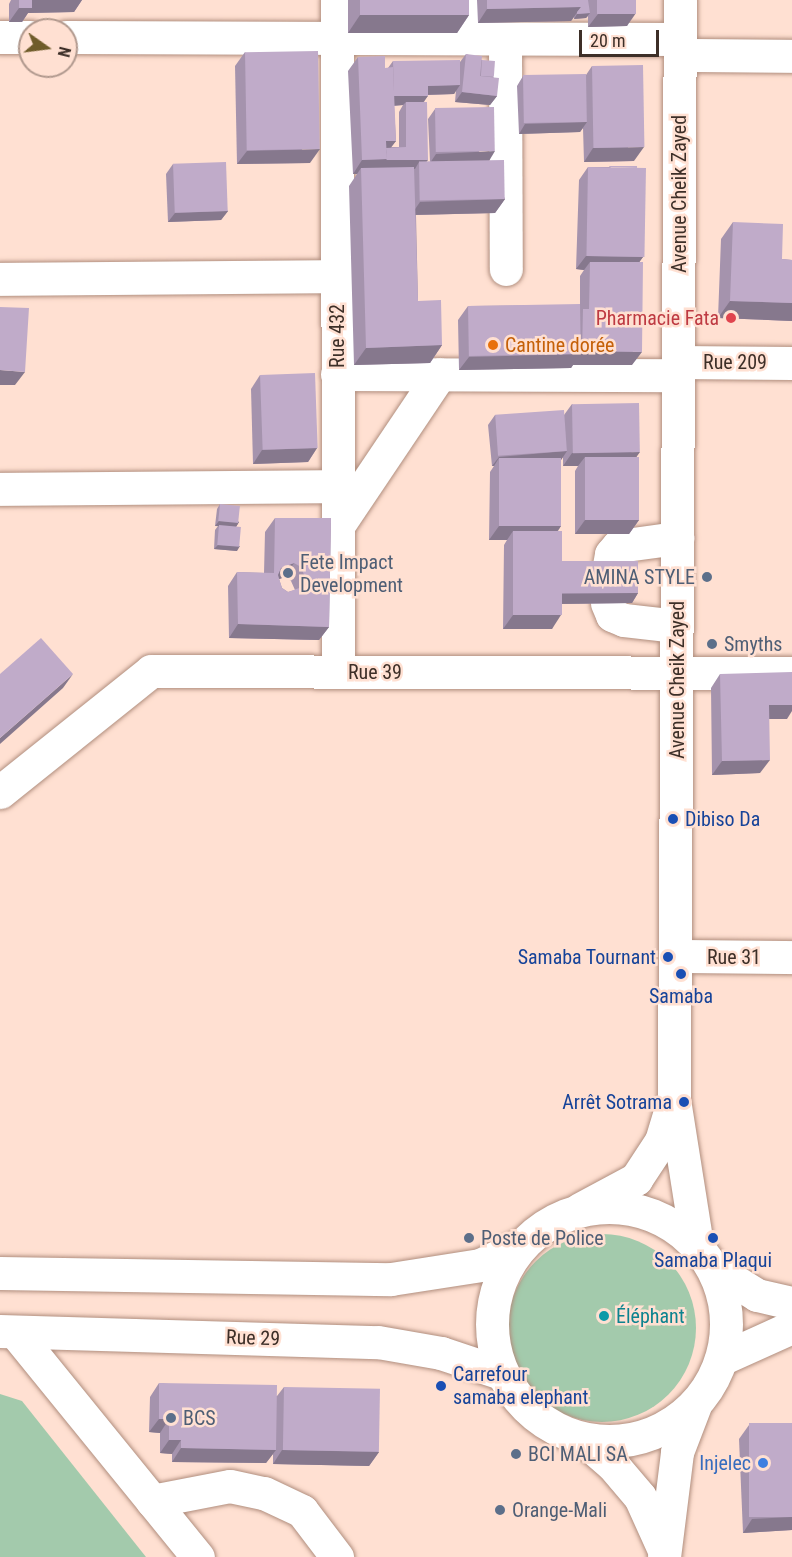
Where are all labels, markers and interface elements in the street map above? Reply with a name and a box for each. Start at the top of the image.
north arrow [18,18,78,78]
scale bar [582,18,662,56]
text: 20 m [590,30,625,51]
text: N [54,45,74,59]
street label: Avenue Cheik Zayed [667,115,691,273]
street label: Rue 432 [325,304,349,368]
place label: Pharmacie Fata [596,306,719,330]
marker: Pharmacie Fata [724,311,738,325]
place label: Cantine dorée [505,333,614,357]
marker: Cantine dorée [486,338,500,352]
street label: Rue 209 [703,350,767,374]
place label: Fete Impact Development [300,550,403,597]
place label: AMINA STYLE [584,565,695,589]
marker: Fete Impact Development [281,566,295,580]
marker: AMINA STYLE [700,570,714,584]
street label: Avenue Cheik Zayed [665,601,689,759]
place label: Smyths [724,632,782,656]
marker: Smyths [705,637,719,651]
street label: Rue 39 [348,660,402,684]
place label: Dibiso Da [685,807,760,831]
marker: Dibiso Da [666,812,680,826]
place label: Samaba Tournant [517,945,656,969]
street label: Rue 31 [707,945,761,969]
marker: Samaba Tournant [661,950,675,964]
marker: Samaba [674,967,688,981]
place label: Samaba [649,984,713,1008]
place label: Arrêt Sotrama [562,1090,672,1114]
marker: Arrêt Sotrama [677,1095,691,1109]
place label: Poste de Police [481,1226,604,1250]
marker: Poste de Police [462,1231,476,1245]
marker: Samaba Plaqui [706,1231,720,1245]
place label: Samaba Plaqui [654,1248,772,1272]
place label: Éléphant [616,1304,685,1328]
marker: Éléphant [597,1309,611,1323]
street label: Rue 29 [226,1325,280,1351]
place label: Carrefour samaba elephant [453,1362,588,1409]
marker: Carrefour samaba elephant [434,1379,448,1393]
place label: BCS [183,1406,216,1430]
marker: BCS [164,1411,178,1425]
place label: BCI MALI SA [528,1442,628,1466]
marker: BCI MALI SA [509,1447,523,1461]
place label: Injelec [699,1451,751,1475]
marker: Injelec [756,1456,770,1470]
place label: Orange-Mali [512,1498,607,1522]
marker: Orange-Mali [493,1503,507,1517]

